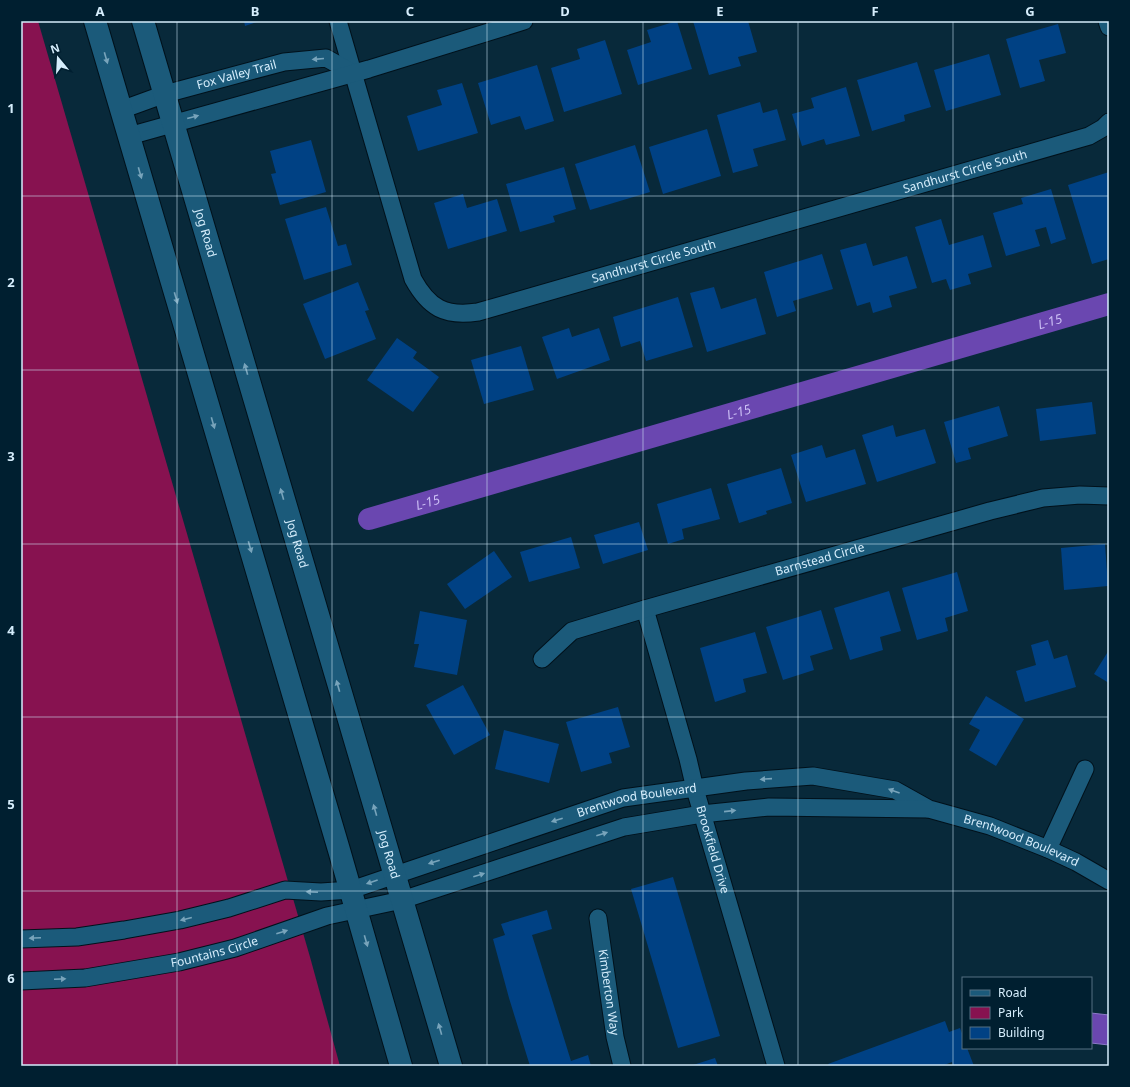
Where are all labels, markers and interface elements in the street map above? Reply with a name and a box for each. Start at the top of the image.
text: A [96,2,105,20]
text: B [251,2,259,20]
text: C [406,2,414,20]
text: D [560,2,570,20]
text: E [716,2,724,20]
text: F [871,2,879,20]
text: G [1025,2,1035,20]
north arrow [38,38,78,78]
text: N [48,39,61,57]
one-way arrow [103,53,109,65]
street label: Fox Valley Trail [195,55,278,93]
one-way arrow [312,56,324,62]
text: 1 [7,99,15,117]
one-way arrow [187,114,199,120]
street label: Sandhurst Circle South [901,145,1029,197]
one-way arrow [137,168,143,180]
street label: Jog Road [190,206,221,259]
street label: Sandhurst Circle South [590,235,718,287]
text: 2 [7,273,15,291]
one-way arrow [173,292,179,304]
water label: L-15 [1036,309,1064,333]
one-way arrow [243,363,249,375]
water label: L-15 [724,400,753,424]
one-way arrow [210,417,216,429]
text: 3 [7,447,15,465]
one-way arrow [279,488,285,500]
water label: L-15 [413,490,442,514]
street label: Jog Road [282,516,313,570]
street label: Barnstead Circle [773,538,867,580]
one-way arrow [247,542,253,554]
text: 4 [7,621,15,639]
one-way arrow [335,679,341,691]
one-way arrow [760,776,772,783]
street label: Brentwood Boulevard [574,779,698,821]
one-way arrow [888,788,900,794]
text: 5 [7,795,15,813]
street label: Brookfield Drive [692,803,734,896]
one-way arrow [372,804,378,816]
one-way arrow [724,808,736,814]
street label: Brentwood Boulevard [962,810,1082,870]
one-way arrow [551,818,563,824]
street label: Jog Road [374,827,404,881]
one-way arrow [597,831,609,837]
one-way arrow [427,859,439,865]
one-way arrow [473,871,485,877]
one-way arrow [366,880,378,886]
one-way arrow [306,888,318,895]
one-way arrow [180,916,192,922]
one-way arrow [277,929,289,935]
street label: Fountains Circle [169,932,260,971]
one-way arrow [29,935,41,942]
one-way arrow [363,935,369,947]
street label: Kimberton Way [595,948,624,1037]
text: 6 [7,969,15,987]
one-way arrow [54,976,66,983]
legend [962,977,1092,1049]
text: Road [998,984,1027,1001]
text: Park [998,1004,1024,1021]
one-way arrow [437,1022,443,1034]
text: Building [998,1024,1045,1041]

